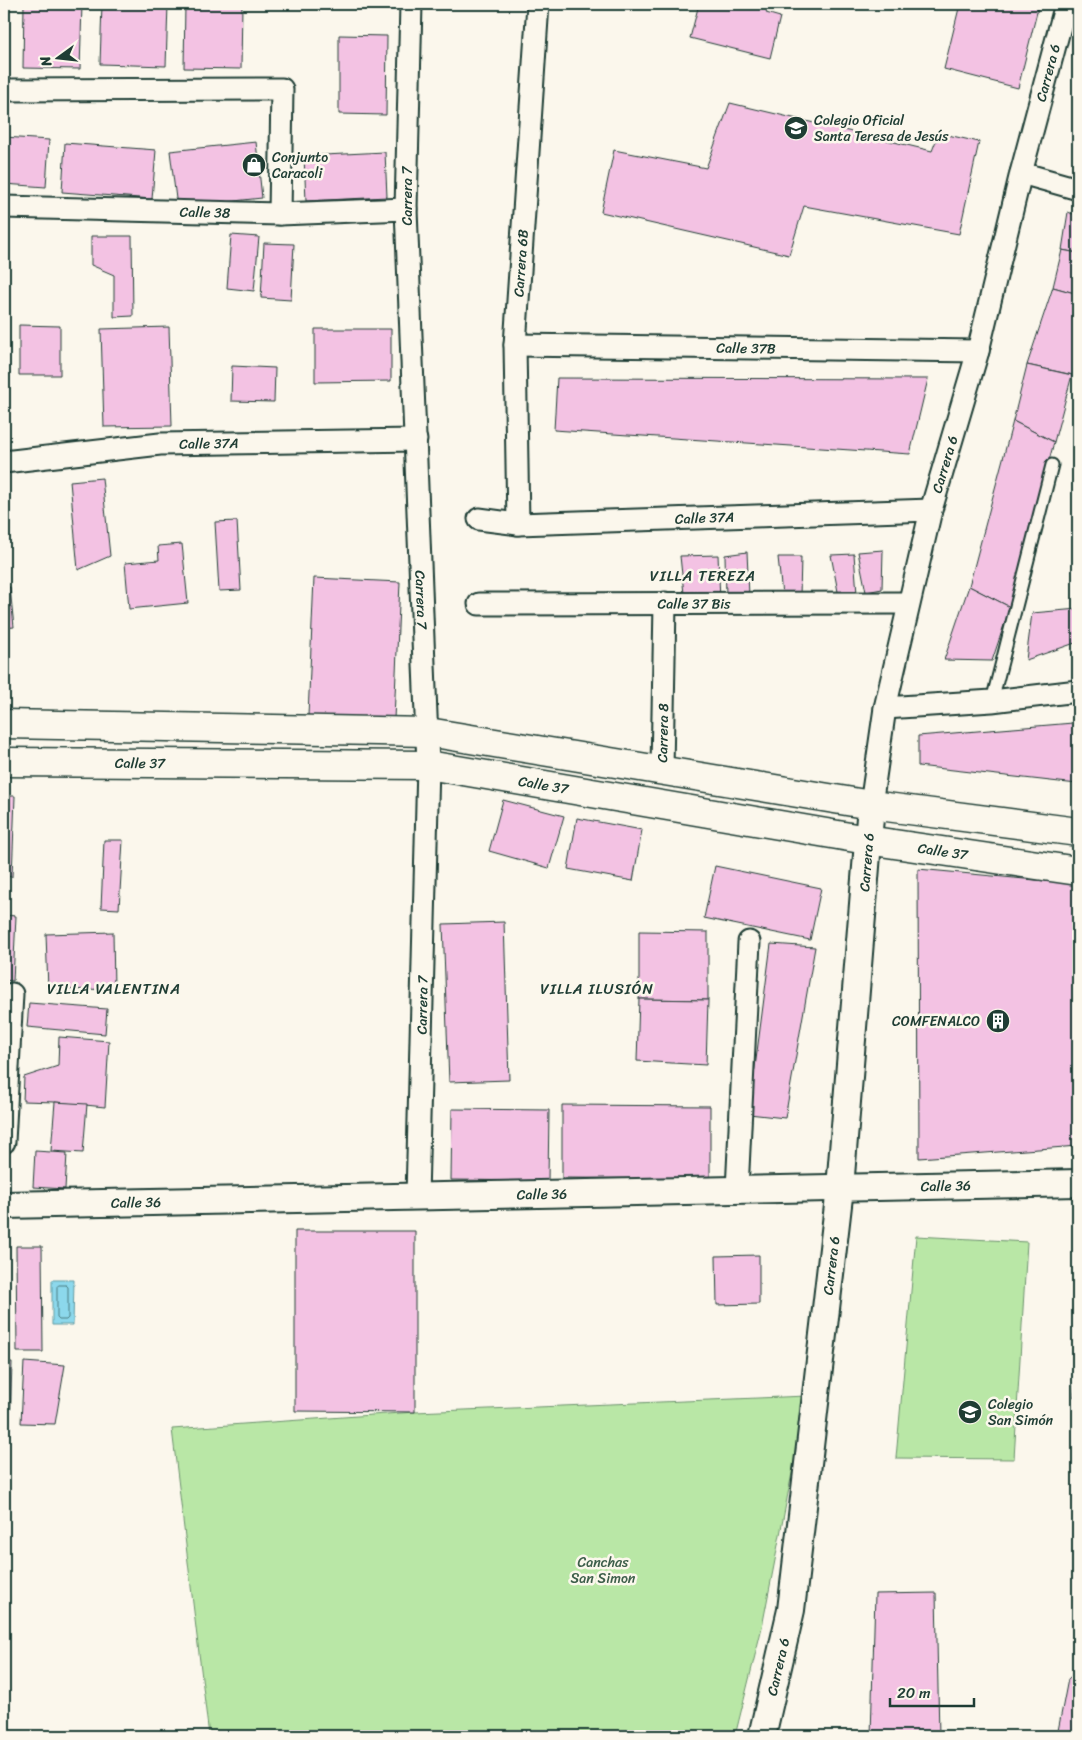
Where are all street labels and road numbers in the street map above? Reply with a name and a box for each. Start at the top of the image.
street label: Carrera 6 [1029,41,1068,104]
street label: Carrera 7 [395,166,420,225]
street label: Calle 38 [179,199,231,226]
street label: Carrera 6B [506,228,536,298]
street label: Calle 37B [716,336,776,361]
street label: Calle 37A [179,431,239,457]
street label: Carrera 6 [925,433,965,496]
street label: Calle 37A [674,505,735,532]
street label: Carrera 7 [407,570,435,631]
street label: Calle 37 Bis [657,591,731,617]
street label: Carrera 8 [650,703,676,763]
street label: Calle 37 [115,751,166,776]
street label: Calle 37 [516,769,571,802]
street label: Carrera 6 [852,832,882,893]
street label: Calle 37 [916,836,970,868]
street label: Carrera 7 [409,974,436,1035]
street label: Calle 36 [920,1173,971,1199]
street label: Calle 36 [517,1181,567,1207]
street label: Calle 36 [111,1190,161,1216]
street label: Carrera 6 [816,1235,847,1296]
street label: Carrera 6 [760,1635,797,1698]

